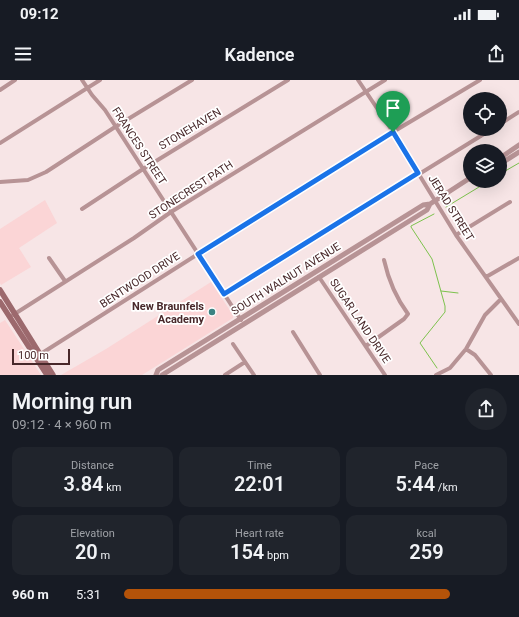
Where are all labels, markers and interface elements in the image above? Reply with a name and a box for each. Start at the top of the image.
text: 09:12 [20,5,59,23]
icon: menu [12,43,34,65]
icon: share [485,43,507,65]
text: Kadence [224,44,295,65]
pin [376,91,410,132]
map controls [463,92,507,188]
button: locate [463,92,507,136]
icon: arrive [382,97,404,119]
street label: FRANCES STREET [109,105,169,187]
street label: STONEHAVEN [156,105,224,153]
button: layers [463,144,507,188]
street label: STONECREST PATH [147,158,235,222]
street label: JERAD STREET [426,173,477,244]
street label: SOUTH WALNUT AVENUE [229,240,343,318]
street label: BENTWOOD DRIVE [98,249,182,311]
street label: SUGAR LAND DRIVE [327,276,393,366]
place label: New Braunfels Academy [132,300,204,326]
marker: New Braunfels Academy [207,307,217,317]
scale bar [12,347,70,366]
text: 100 m [18,349,49,362]
button: share [465,388,507,430]
text: Morning run [12,389,132,414]
text: 09:12 · 4 × 960 m [12,417,111,432]
text: Distance [71,459,114,472]
text: Time [247,459,272,472]
text: Pace [414,459,439,472]
text: 3.84 [64,472,104,496]
text: 22:01 [234,472,285,496]
text: 5:44 [395,472,435,496]
text: km [104,481,121,494]
text: /km [435,481,458,494]
text: Elevation [70,527,115,540]
text: Heart rate [235,527,284,540]
text: kcal [417,527,436,540]
text: 20 [75,540,98,564]
text: 154 [230,540,264,564]
text: 259 [409,540,444,564]
text: m [98,549,110,562]
text: bpm [264,549,289,562]
text: 960 m [12,587,49,602]
text: 5:31 [76,587,101,602]

